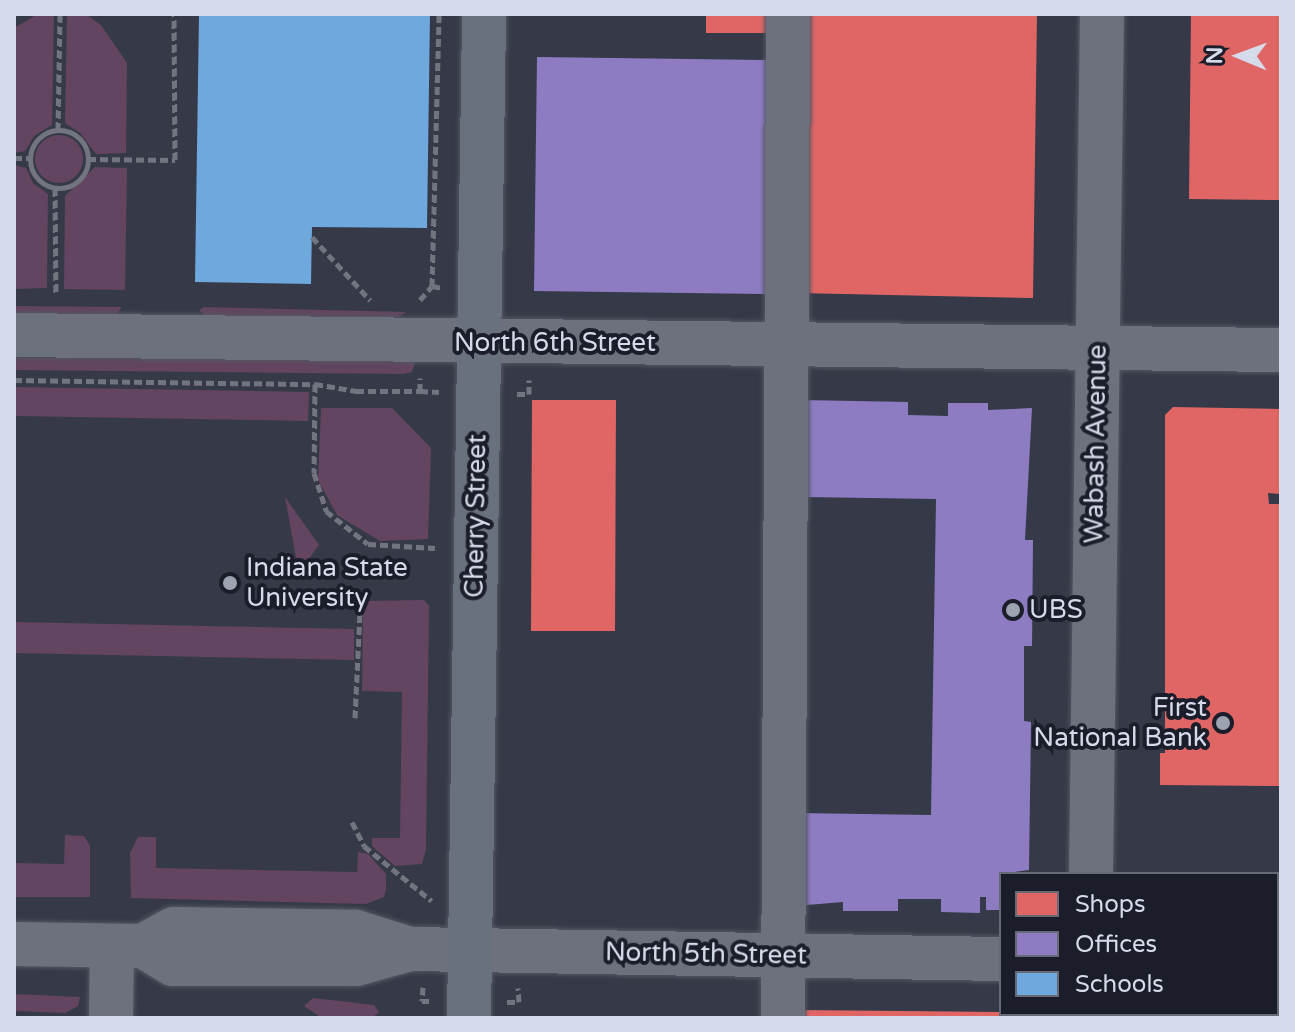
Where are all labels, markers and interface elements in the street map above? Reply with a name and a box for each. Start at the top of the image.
north arrow [1199,16,1279,96]
text: N [1202,47,1228,65]
street label: North 6th Street [454,327,656,359]
street label: Wabash Avenue [1079,344,1113,544]
street label: Cherry Street [459,434,493,598]
place label: Indiana State University [246,552,408,614]
marker: Indiana State University [221,574,239,592]
place label: UBS [1029,594,1083,626]
marker: UBS [1004,601,1022,619]
place label: First National Bank [1033,692,1207,754]
marker: First National Bank [1214,714,1232,732]
legend [999,872,1279,1016]
text: Shops [1075,890,1145,919]
text: Offices [1075,930,1157,959]
street label: North 5th Street [605,937,807,971]
text: Schools [1075,970,1164,999]

